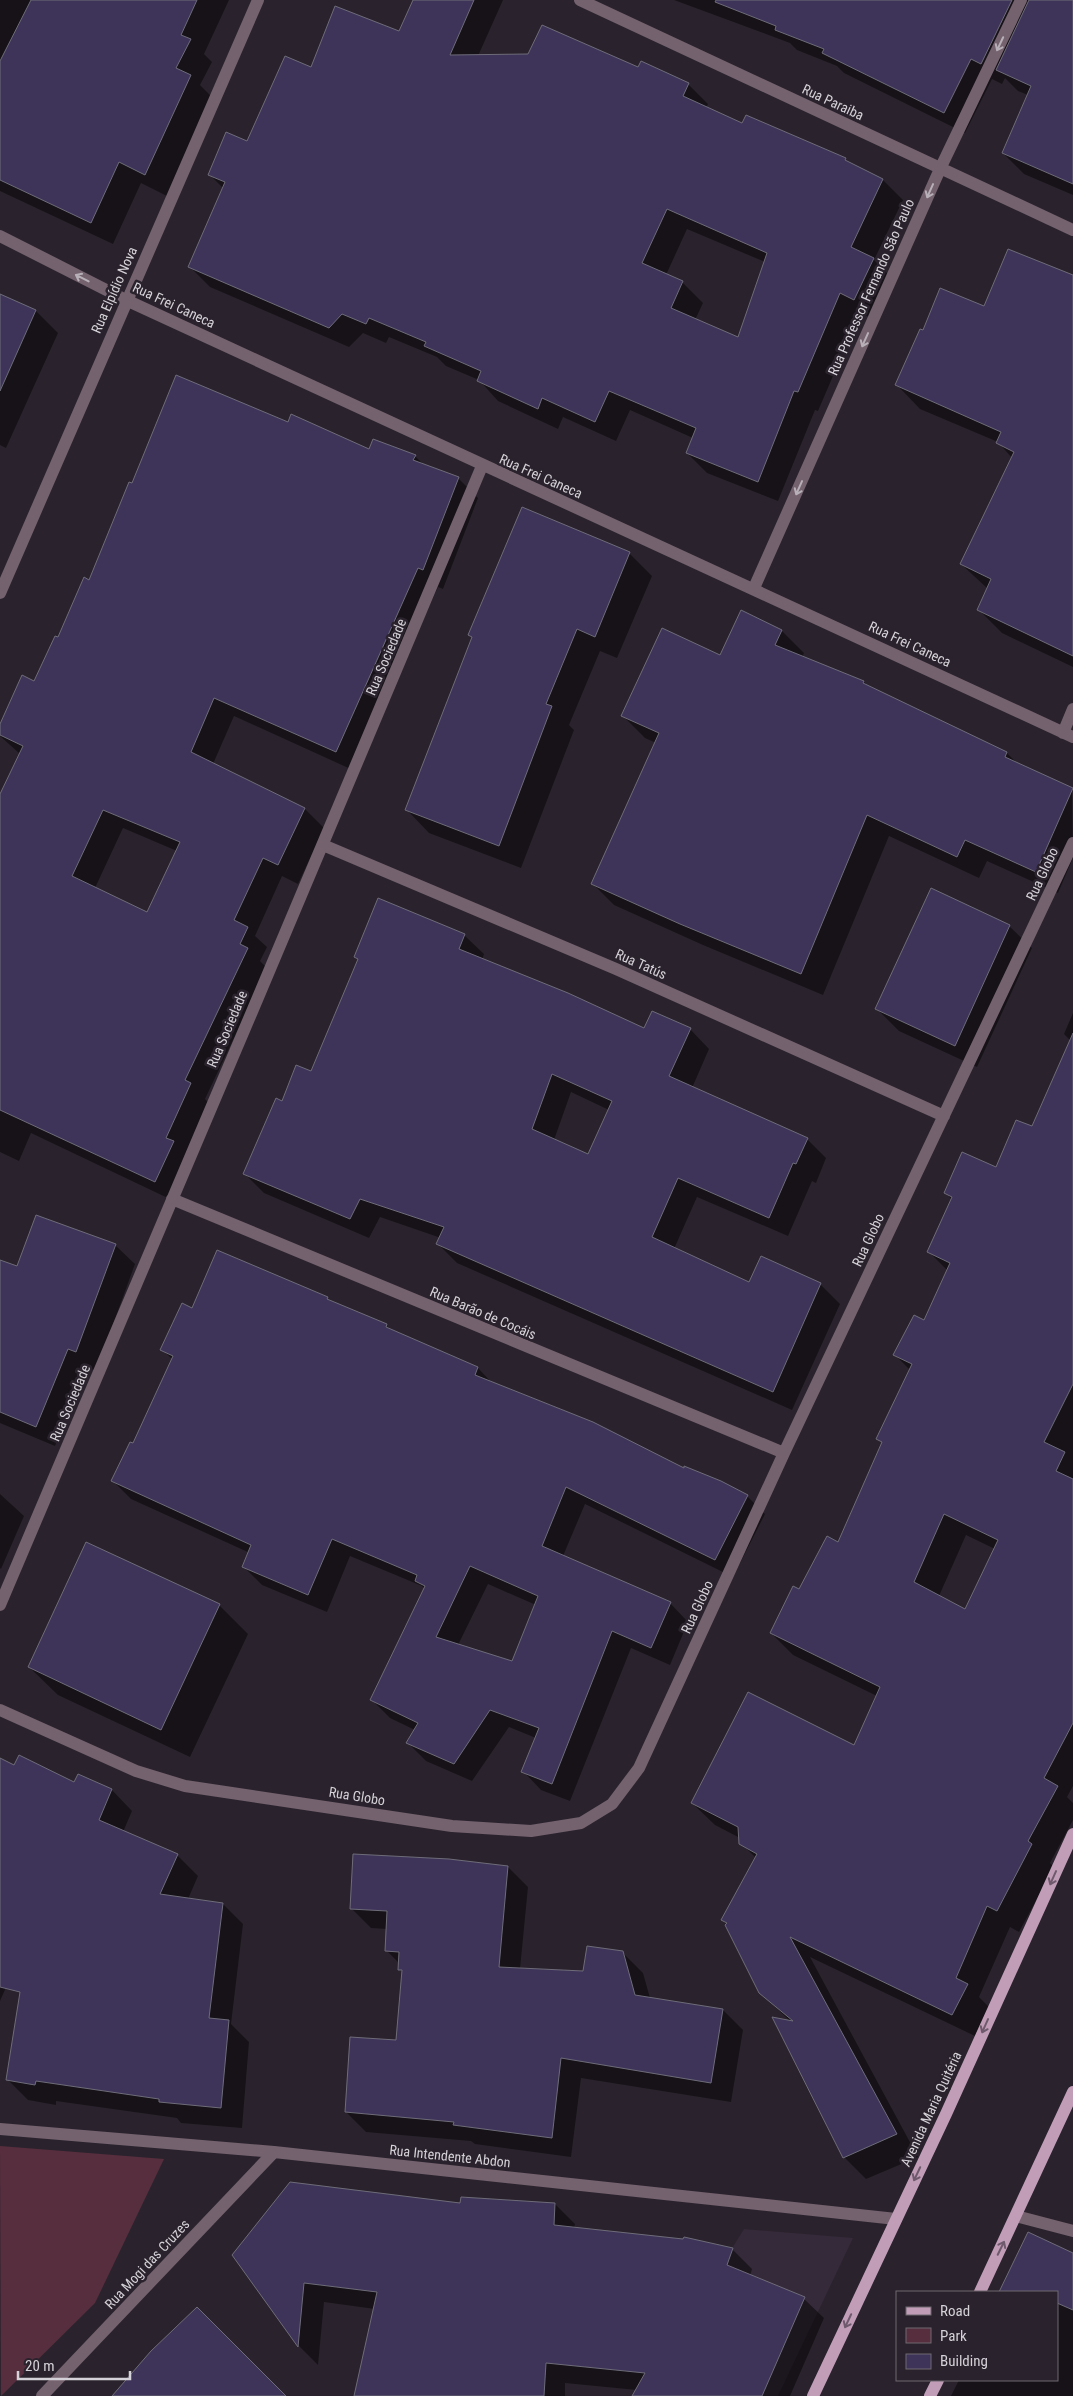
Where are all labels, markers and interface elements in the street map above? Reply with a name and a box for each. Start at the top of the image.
one-way arrow [994,36,1004,51]
street label: Rua Paraiba [800,81,866,123]
one-way arrow [925,183,935,198]
street label: Rua Professor Fernando São Paulo [825,196,917,378]
street label: Rua Elpídio Nova [88,244,140,336]
one-way arrow [75,272,90,282]
street label: Rua Frei Caneca [130,279,218,331]
one-way arrow [859,332,869,347]
street label: Rua Frei Caneca [497,451,585,501]
one-way arrow [793,480,803,495]
street label: Rua Sociedade [363,616,410,698]
street label: Rua Frei Caneca [866,618,954,670]
street label: Rua Globo [1023,845,1061,903]
street label: Rua Tatús [613,946,669,982]
street label: Rua Sociedade [204,988,251,1070]
street label: Rua Globo [849,1211,887,1269]
street label: Rua Barão de Cocáis [427,1283,539,1343]
street label: Rua Sociedade [47,1362,94,1444]
street label: Rua Globo [678,1578,716,1636]
street label: Rua Globo [328,1784,386,1808]
one-way arrow [1047,1870,1057,1885]
one-way arrow [980,2018,990,2033]
street label: Avenida Maria Quitéria [897,2049,965,2169]
street label: Rua Intendente Abdon [389,2142,511,2170]
one-way arrow [912,2166,921,2181]
street label: Rua Mogi das Cruzes [102,2216,192,2312]
one-way arrow [997,2241,1006,2256]
legend [896,2291,1058,2381]
text: Road [940,2302,970,2320]
one-way arrow [843,2313,852,2328]
text: Park [940,2327,967,2345]
scale bar [18,2348,130,2380]
text: Building [940,2352,988,2370]
text: 20 m [25,2357,55,2375]

